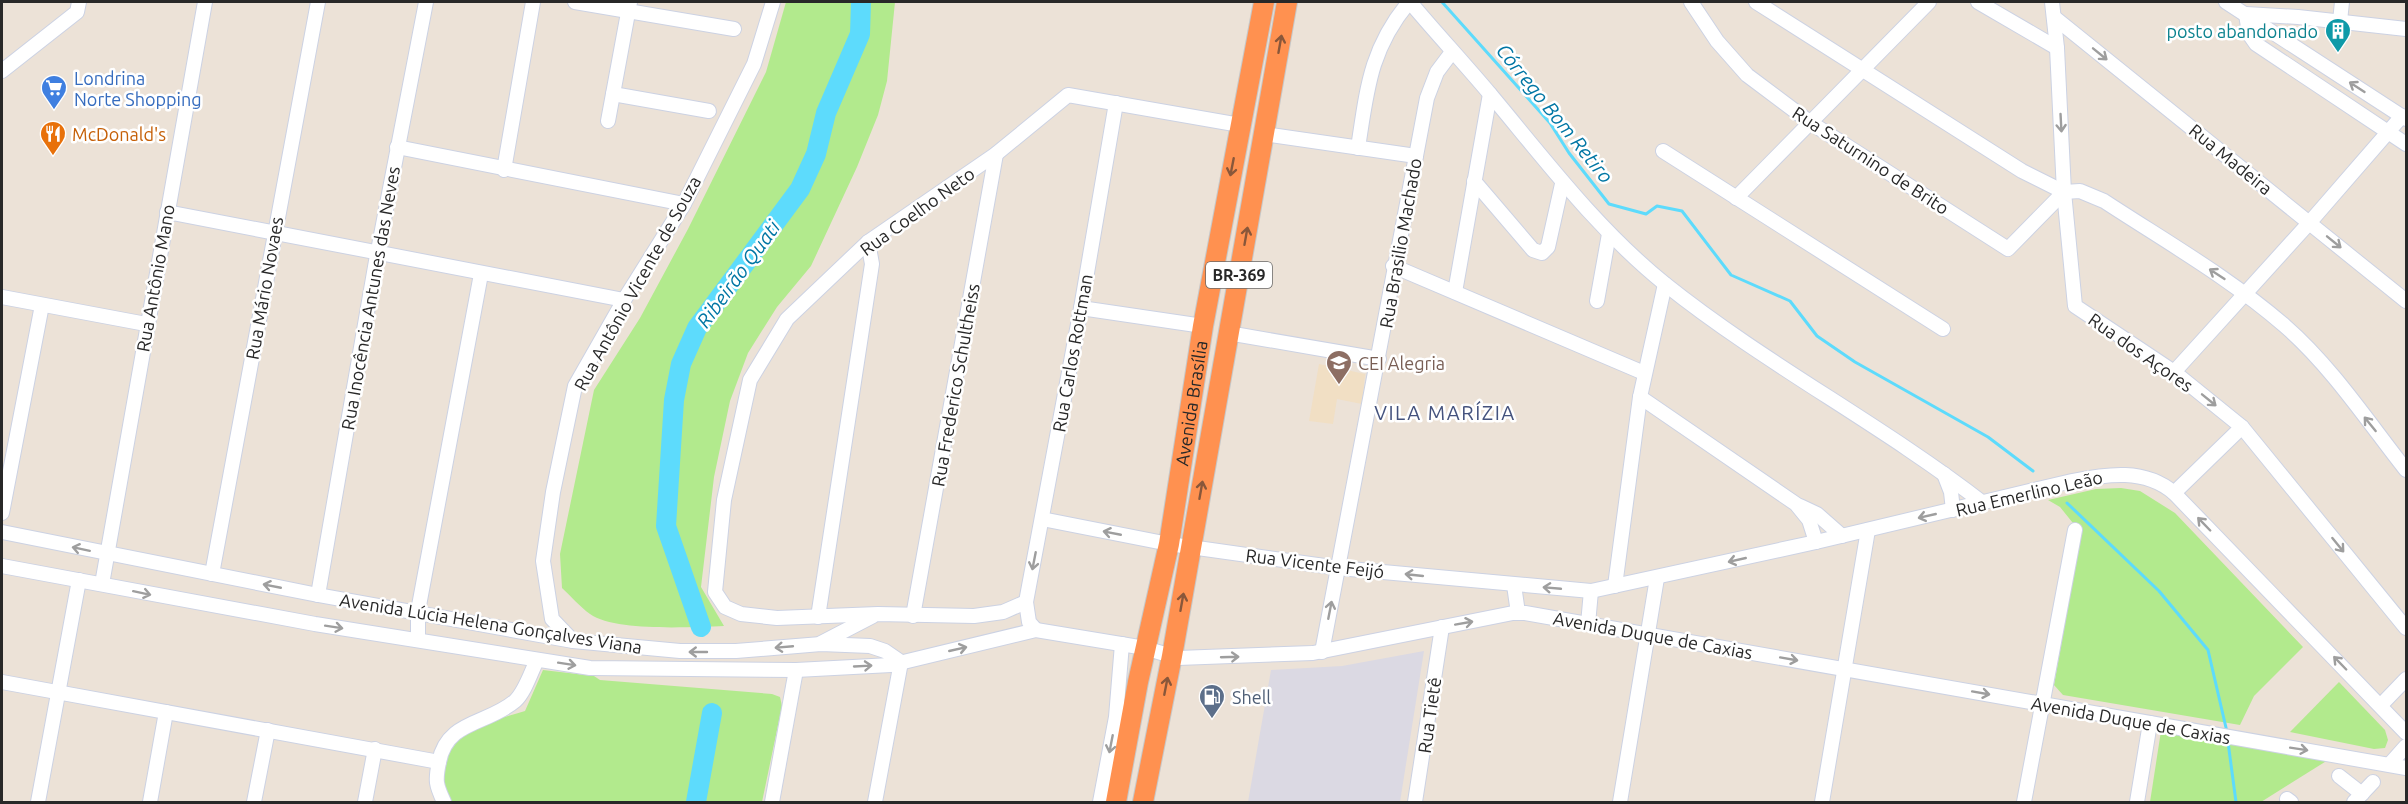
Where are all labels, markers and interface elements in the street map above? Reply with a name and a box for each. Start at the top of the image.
building icon: posto abandonado [2323,16,2353,54]
place label: posto abandonado [2166,21,2318,41]
one-way arrow [1274,35,1285,54]
water label: Córrego Bom Retiro [1492,39,1618,187]
one-way arrow [2092,48,2108,61]
place label: Londrina Norte Shopping [74,68,202,109]
supermarket icon: Londrina Norte Shopping [39,73,69,111]
one-way arrow [2349,80,2366,93]
street label: Rua Saturnino de Brito [1789,102,1953,218]
one-way arrow [2055,112,2066,132]
restaurant icon: McDonald's [38,119,68,157]
street label: Rua Madeira [2186,120,2276,198]
place label: McDonald's [72,124,166,144]
one-way arrow [1226,157,1237,176]
street label: Rua Brasilio Machado [1375,157,1425,329]
street label: Rua Coelho Neto [856,163,978,259]
street label: Rua Inocência Antunes das Neves [337,164,403,431]
street label: Rua Antônio Vicente de Souza [570,172,704,394]
street label: Rua Antônio Mano [132,203,178,353]
street label: Rua Mário Novaes [242,215,286,361]
water label: Ribeirão Quati [691,215,786,333]
one-way arrow [1241,227,1252,246]
one-way arrow [2326,235,2341,249]
road number: BR-369 [1206,262,1272,288]
one-way arrow [2208,268,2225,281]
street label: Rua Carlos Rottman [1048,272,1096,434]
street label: Rua Frederico Schultheiss [927,282,983,488]
street label: Rua dos Açores [2085,309,2197,396]
street label: Avenida Brasília [1171,339,1211,467]
school or university icon: CEI Alegria [1324,348,1354,386]
place label: CEI Alegria [1358,353,1445,373]
one-way arrow [2201,394,2217,407]
district label: VILA MARÍZIA [1374,401,1516,424]
one-way arrow [2364,416,2377,432]
street label: Rua Emerlino Leão [1954,466,2104,520]
one-way arrow [1196,481,1207,501]
one-way arrow [1917,511,1936,523]
one-way arrow [2196,516,2211,531]
one-way arrow [1102,527,1122,538]
one-way arrow [2332,537,2345,553]
one-way arrow [71,543,91,554]
street label: Rua Vicente Feijó [1245,545,1385,581]
one-way arrow [1028,550,1039,570]
one-way arrow [1727,555,1747,566]
one-way arrow [1405,569,1425,580]
one-way arrow [263,580,282,591]
one-way arrow [1543,582,1563,593]
one-way arrow [131,588,151,599]
street label: Avenida Lúcia Helena Gonçalves Viana [338,589,644,657]
one-way arrow [1176,593,1187,612]
one-way arrow [1325,601,1336,620]
street label: Avenida Duque de Caxias [1552,608,1754,662]
one-way arrow [1454,617,1473,628]
one-way arrow [323,621,343,632]
one-way arrow [774,641,794,652]
one-way arrow [948,642,967,654]
one-way arrow [689,646,709,657]
one-way arrow [1220,651,1240,662]
one-way arrow [1779,654,1799,665]
one-way arrow [2333,656,2347,671]
one-way arrow [557,659,577,670]
one-way arrow [853,661,873,672]
street label: Rua Tietê [1414,676,1444,754]
one-way arrow [1161,677,1172,697]
fuel station icon: Shell [1197,682,1227,720]
place label: Shell [1232,687,1271,707]
one-way arrow [1971,688,1991,699]
street label: Avenida Duque de Caxias [2030,693,2232,747]
one-way arrow [1105,734,1116,753]
one-way arrow [2288,743,2308,754]

